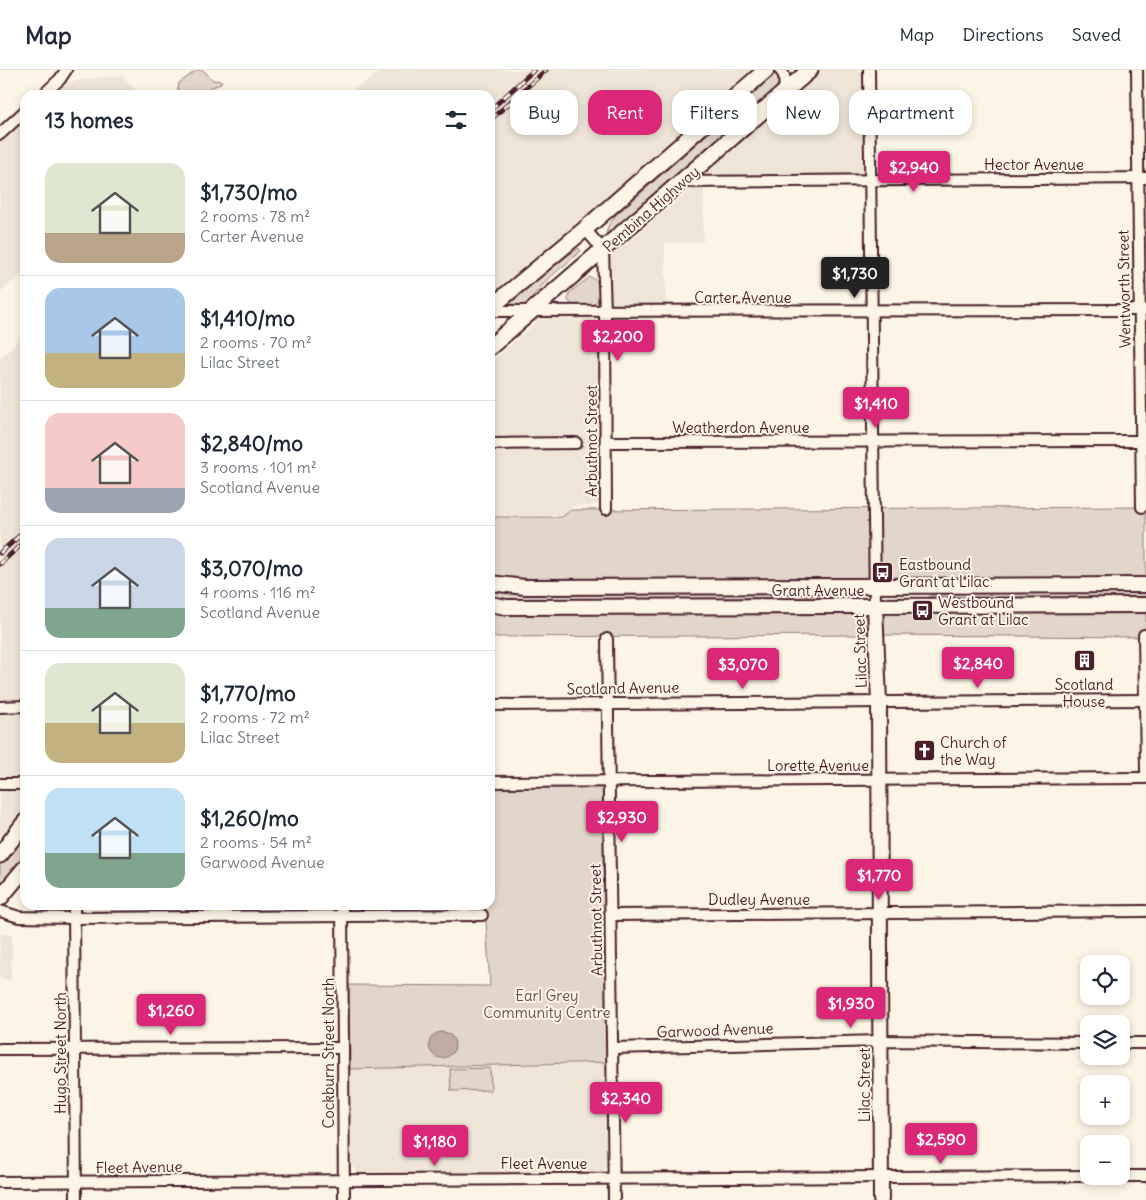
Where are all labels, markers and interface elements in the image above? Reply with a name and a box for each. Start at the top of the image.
text: Map [25,20,72,50]
text: Map [899,23,934,46]
text: Directions [962,23,1044,46]
text: Saved [1072,23,1121,46]
chip: Buy [510,90,578,135]
chip: Rent [588,90,662,135]
chip: Filters [672,90,757,135]
chip: New [767,90,839,135]
chip: Apartment [849,90,972,135]
icon: filters [442,106,470,134]
text: 13 homes [45,107,133,134]
pin: $2,940 [873,150,955,193]
street label: Hector Avenue [984,155,1084,174]
text: $2,940 [889,157,939,177]
street label: Pembina Highway [599,162,703,256]
text: $1,730/mo [200,179,297,206]
icon: home [85,183,145,243]
text: 2 rooms · 78 m² [200,206,310,226]
text: Carter Avenue [200,226,304,246]
street label: Wentworth Street [1113,230,1135,348]
pin: $1,730 [814,256,896,299]
text: $1,730 [832,263,878,283]
street label: Carter Avenue [694,288,792,307]
text: $1,410/mo [200,305,295,332]
icon: home [85,308,145,368]
pin: $2,200 [577,320,659,362]
text: $2,200 [593,326,643,346]
text: 2 rooms · 70 m² [200,332,312,352]
text: Lilac Street [200,352,280,372]
street label: Arbuthnot Street [582,385,601,497]
pin: $1,410 [835,386,917,429]
text: $1,410 [854,393,898,413]
street label: Weatherdon Avenue [672,418,810,437]
text: $2,840/mo [200,430,303,457]
icon: home [85,433,145,493]
text: 3 rooms · 101 m² [200,457,317,477]
text: Scotland Avenue [200,477,320,497]
text: $3,070/mo [200,555,303,582]
place label: Eastbound Grant at Lilac [899,555,990,591]
icon: home [85,558,145,618]
bus stop icon: Eastbound Grant at Lilac [871,561,895,585]
street label: Grant Avenue [772,581,864,600]
text: 4 rooms · 116 m² [200,582,316,602]
place label: Westbound Grant at Lilac [938,593,1029,629]
bus stop icon: Westbound Grant at Lilac [910,599,934,623]
text: Scotland Avenue [200,602,320,622]
street label: Lilac Street [849,613,871,689]
pin: $2,840 [937,646,1019,689]
pin: $3,070 [702,648,784,690]
building icon: Scotland House [1072,649,1096,673]
text: $2,840 [953,653,1003,673]
text: $3,070 [718,654,768,674]
place label: Scotland House [1055,675,1114,711]
street label: Scotland Avenue [567,678,679,698]
text: $1,770/mo [200,680,296,707]
icon: home [85,683,145,743]
text: 2 rooms · 72 m² [200,707,310,727]
text: Lilac Street [200,727,280,747]
place label: Church of the Way [940,733,1007,769]
church icon: Church of the Way [912,739,936,763]
street label: Lorette Avenue [767,756,869,775]
pin: $2,930 [581,800,663,843]
text: $1,260/mo [200,805,299,832]
text: $2,930 [597,807,647,827]
icon: home [85,808,145,868]
text: 2 rooms · 54 m² [200,832,312,852]
text: Garwood Avenue [200,852,325,872]
pin: $1,770 [838,858,920,901]
street label: Arbuthnot Street [586,864,606,976]
text: $1,770 [857,865,901,885]
street label: Dudley Avenue [708,890,810,909]
map controls [1080,955,1130,1185]
button: locate [1080,955,1130,1005]
street label: Cockburn Street North [319,977,338,1128]
park label: Earl Grey Community Centre [483,986,611,1022]
pin: $1,930 [810,986,892,1029]
street label: Hugo Street North [51,992,70,1114]
text: $1,930 [827,993,875,1013]
pin: $1,260 [130,994,212,1036]
text: $1,260 [148,1000,194,1020]
button: layers [1080,1015,1130,1065]
street label: Garwood Avenue [656,1018,774,1042]
street label: Lilac Street [855,1048,874,1122]
button: + [1080,1075,1130,1125]
pin: $2,340 [585,1082,667,1124]
text: $2,340 [601,1088,651,1108]
pin: $2,590 [900,1122,982,1165]
pin: $1,180 [394,1124,476,1167]
text: $2,590 [916,1129,966,1149]
text: $1,180 [413,1131,457,1151]
button: − [1080,1135,1130,1185]
street label: Fleet Avenue [501,1154,587,1173]
street label: Fleet Avenue [95,1157,183,1177]

